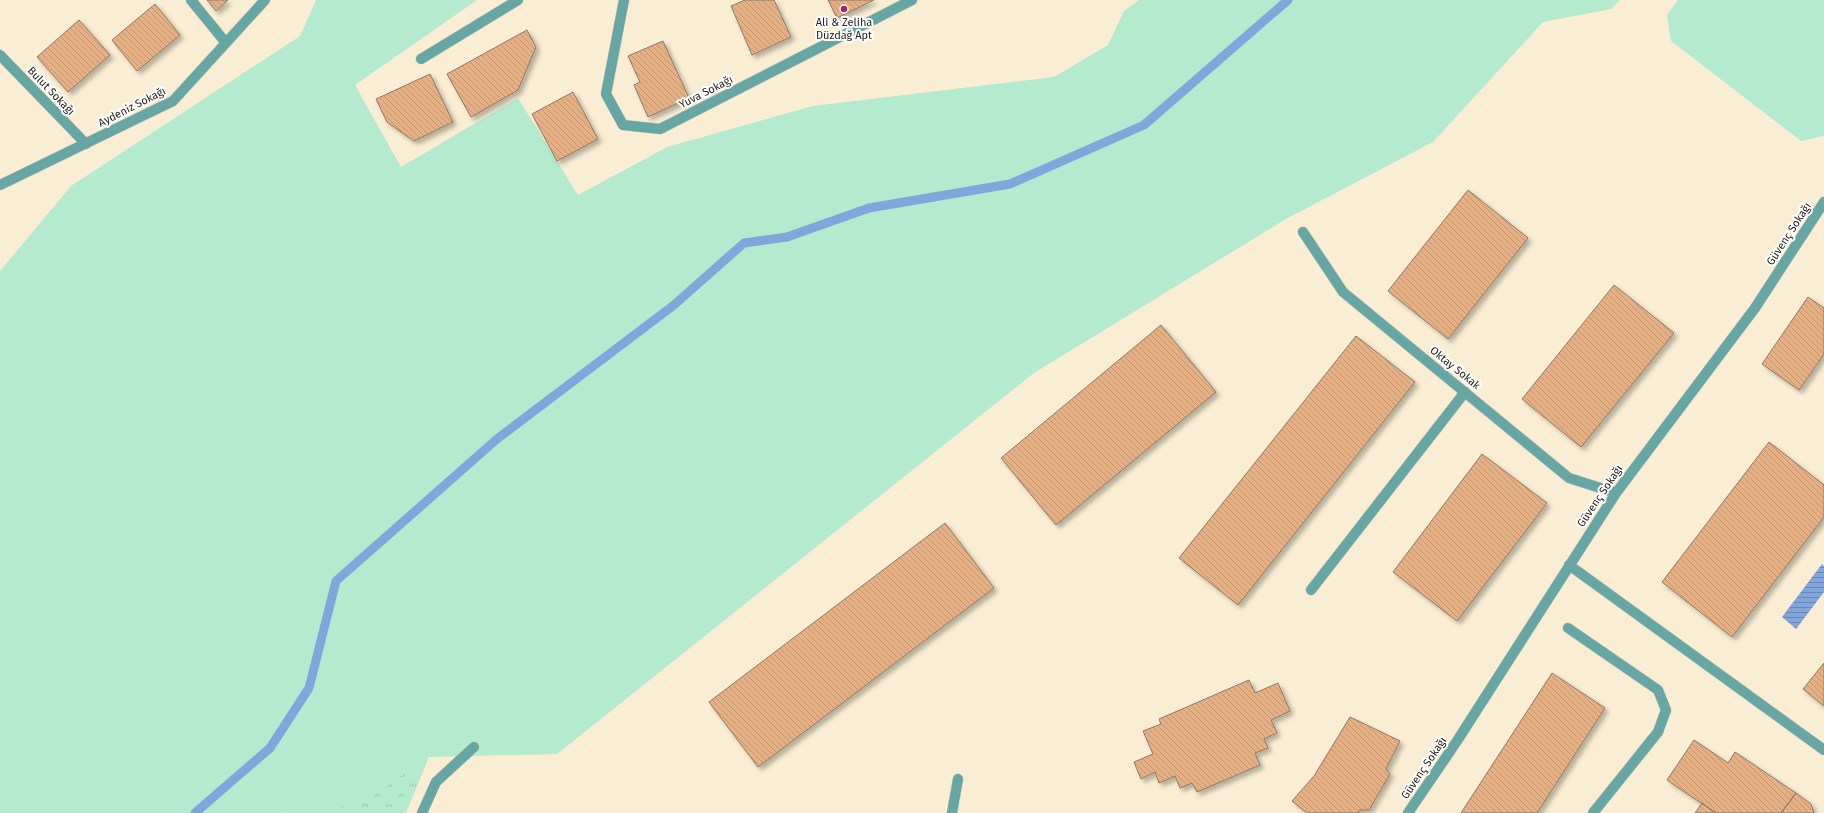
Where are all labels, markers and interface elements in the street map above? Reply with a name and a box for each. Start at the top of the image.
marker: Ali & Zeliha Düzdağ Apt [839,4,849,14]
place label: Ali & Zeliha Düzdağ Apt [816,16,872,42]
street label: Bulut Sokağı [25,64,77,118]
street label: Yuva Sokağı [677,73,735,111]
street label: Aydeniz Sokağı [96,84,168,130]
street label: Güvenç Sokağı [1764,200,1814,268]
street label: Oktay Sokak [1427,344,1483,392]
street label: Güvenç Sokağı [1575,463,1625,529]
street label: Güvenç Sokağı [1399,735,1449,801]

